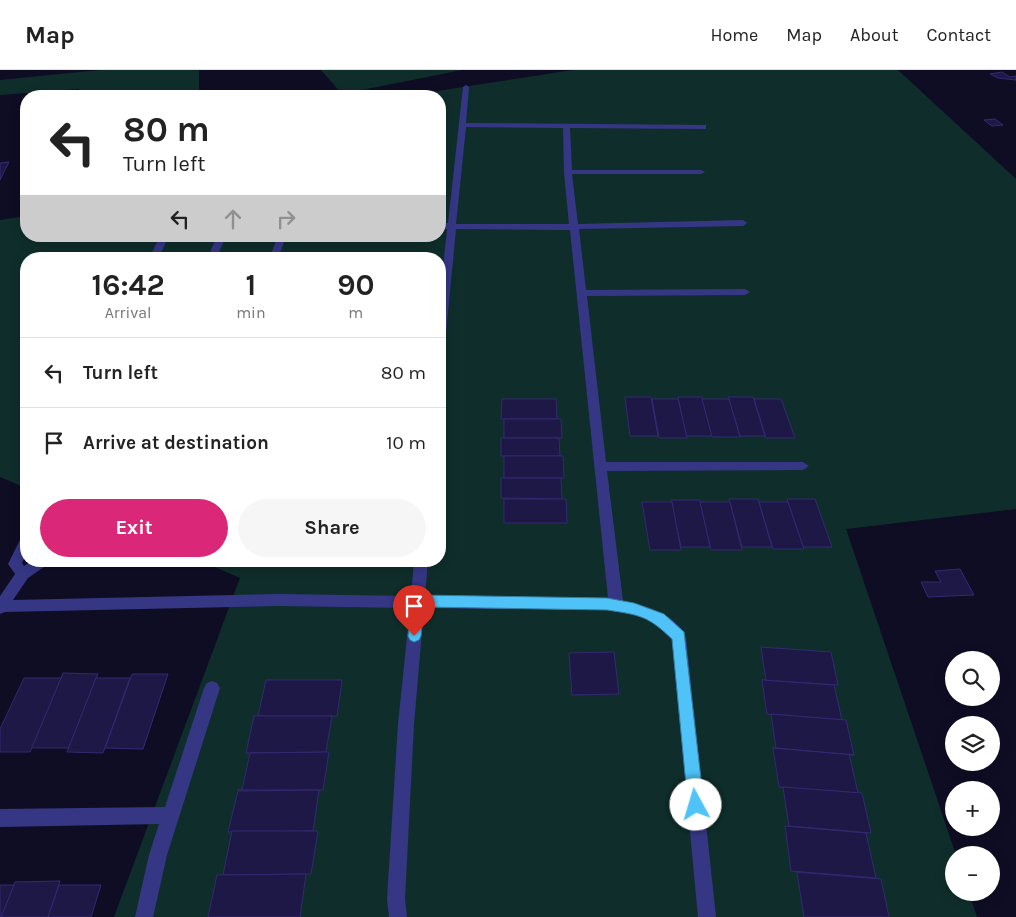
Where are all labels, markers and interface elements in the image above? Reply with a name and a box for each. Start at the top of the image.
text: Map [25,21,75,49]
text: Home [710,24,758,46]
text: Map [786,24,822,46]
text: About [850,24,899,46]
text: Contact [927,24,991,46]
text: 80 m [123,109,210,150]
icon: left [40,110,105,175]
text: Turn left [123,151,206,177]
icon: left [166,205,194,233]
icon: ahead [219,205,247,233]
icon: right [272,205,300,233]
text: 16:42 [92,267,165,303]
text: 1 [246,267,256,303]
text: 90 [337,267,374,303]
text: Arrival [105,303,152,322]
text: min [236,303,266,322]
text: m [348,303,363,322]
icon: left [40,359,68,387]
text: Turn left [83,362,158,384]
text: 80 m [381,362,426,384]
icon: arrive [40,429,68,457]
text: Arrive at destination [83,432,269,454]
text: 10 m [386,432,426,454]
button: Exit [40,499,228,557]
button: Share [238,499,426,557]
pin [393,585,435,636]
icon: arrive [400,592,428,620]
map controls [945,651,1000,901]
button: search [945,651,1000,706]
button: layers [945,716,1000,771]
position arrow [669,778,721,830]
button: + [945,781,1000,836]
button: − [945,846,1000,901]

